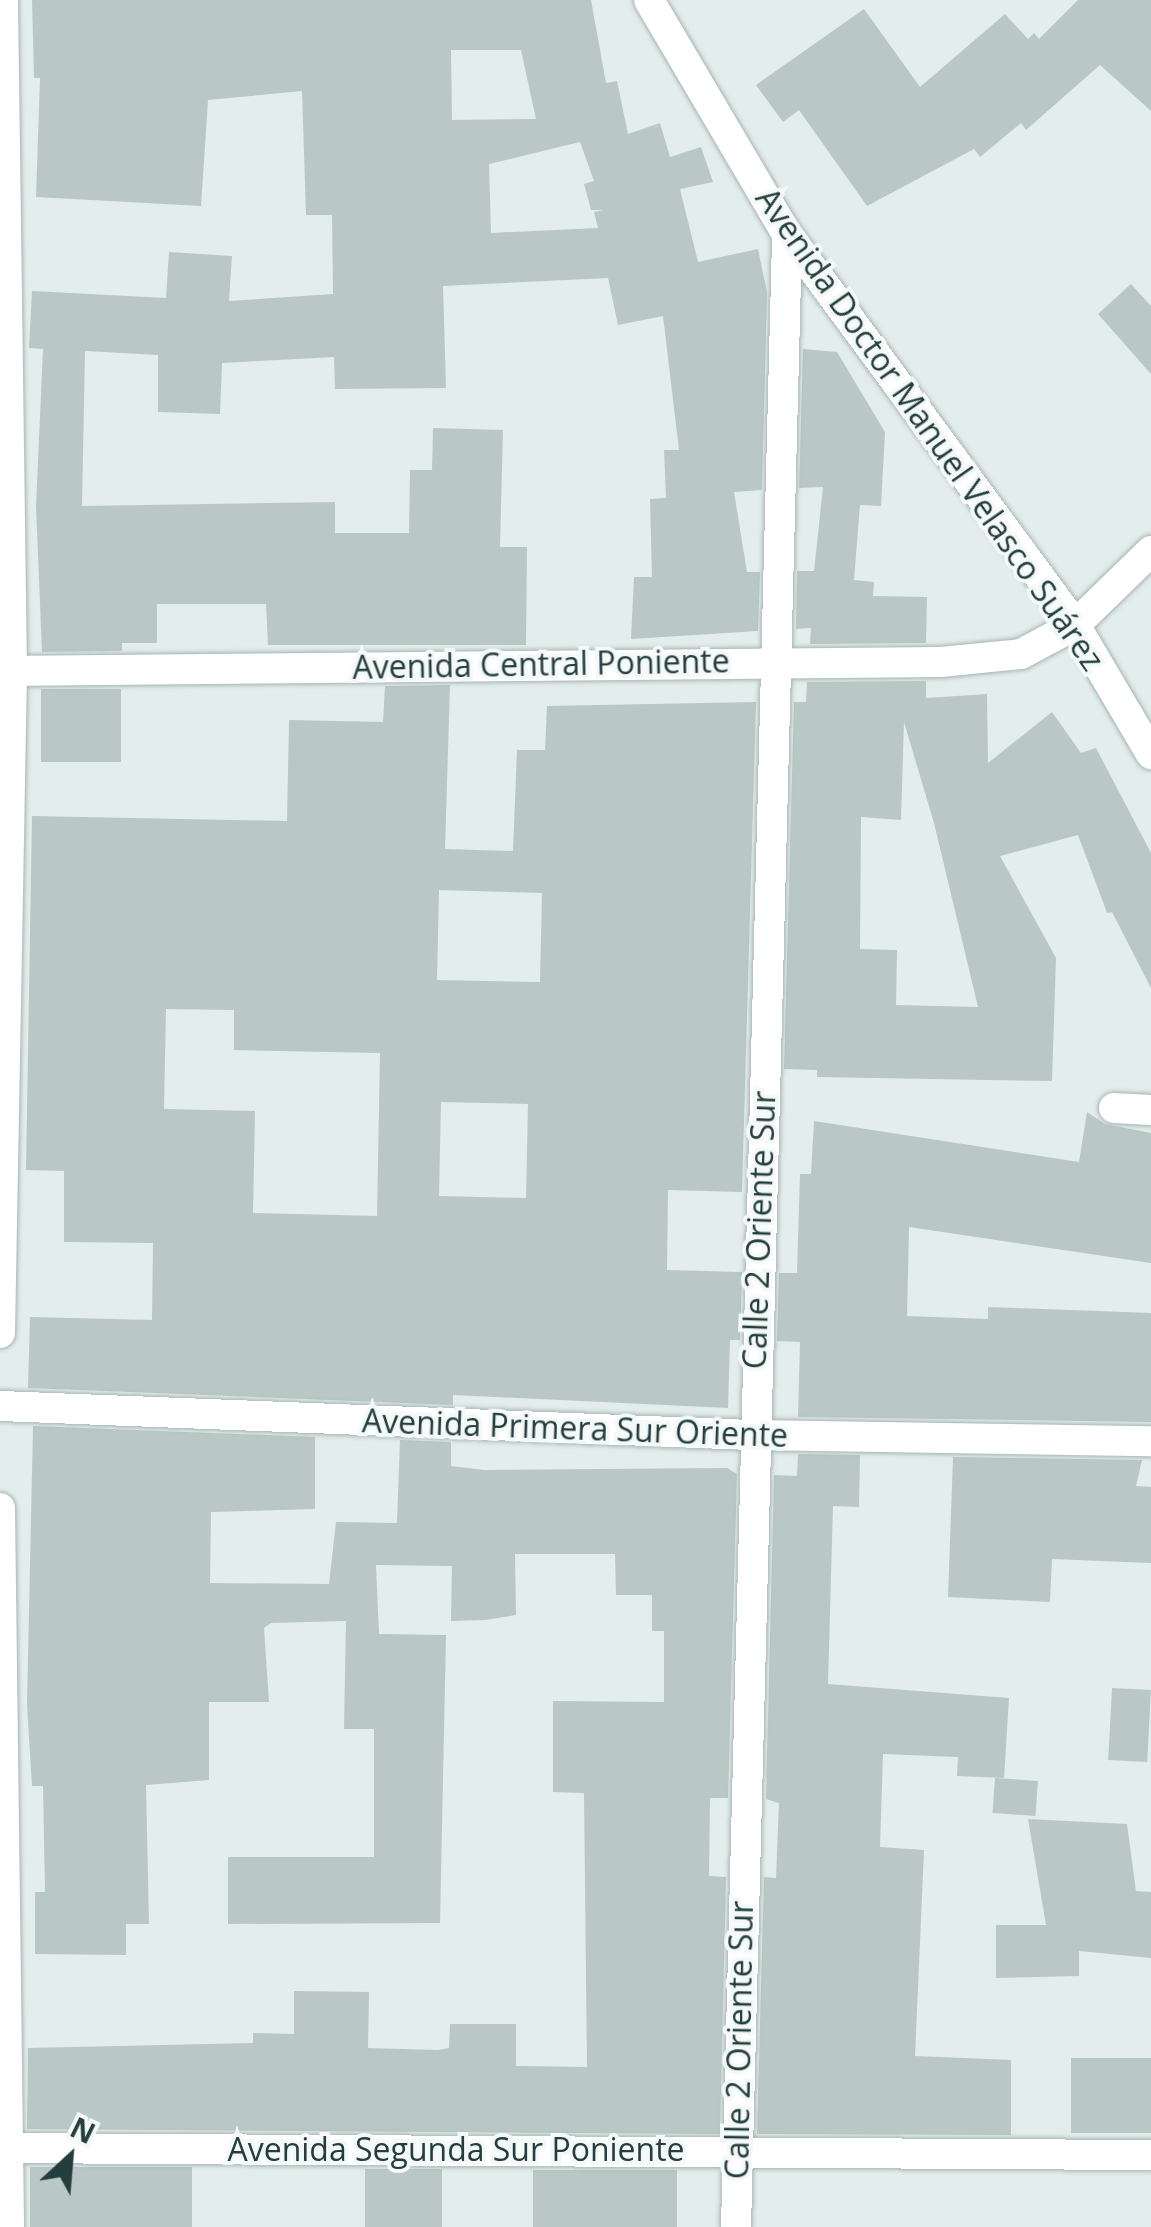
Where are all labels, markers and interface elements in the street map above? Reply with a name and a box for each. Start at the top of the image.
street label: Avenida Doctor Manuel Velasco Suárez [748,181,1112,677]
street label: Avenida Central Poniente [352,642,730,686]
street label: Calle 2 Oriente Sur [735,1090,783,1370]
street label: Avenida Primera Sur Oriente [361,1401,789,1455]
street label: Calle 2 Oriente Sur [717,1900,761,2180]
north arrow [20,2107,120,2207]
text: N [65,2108,102,2152]
street label: Avenida Segunda Sur Poniente [227,2130,685,2168]

